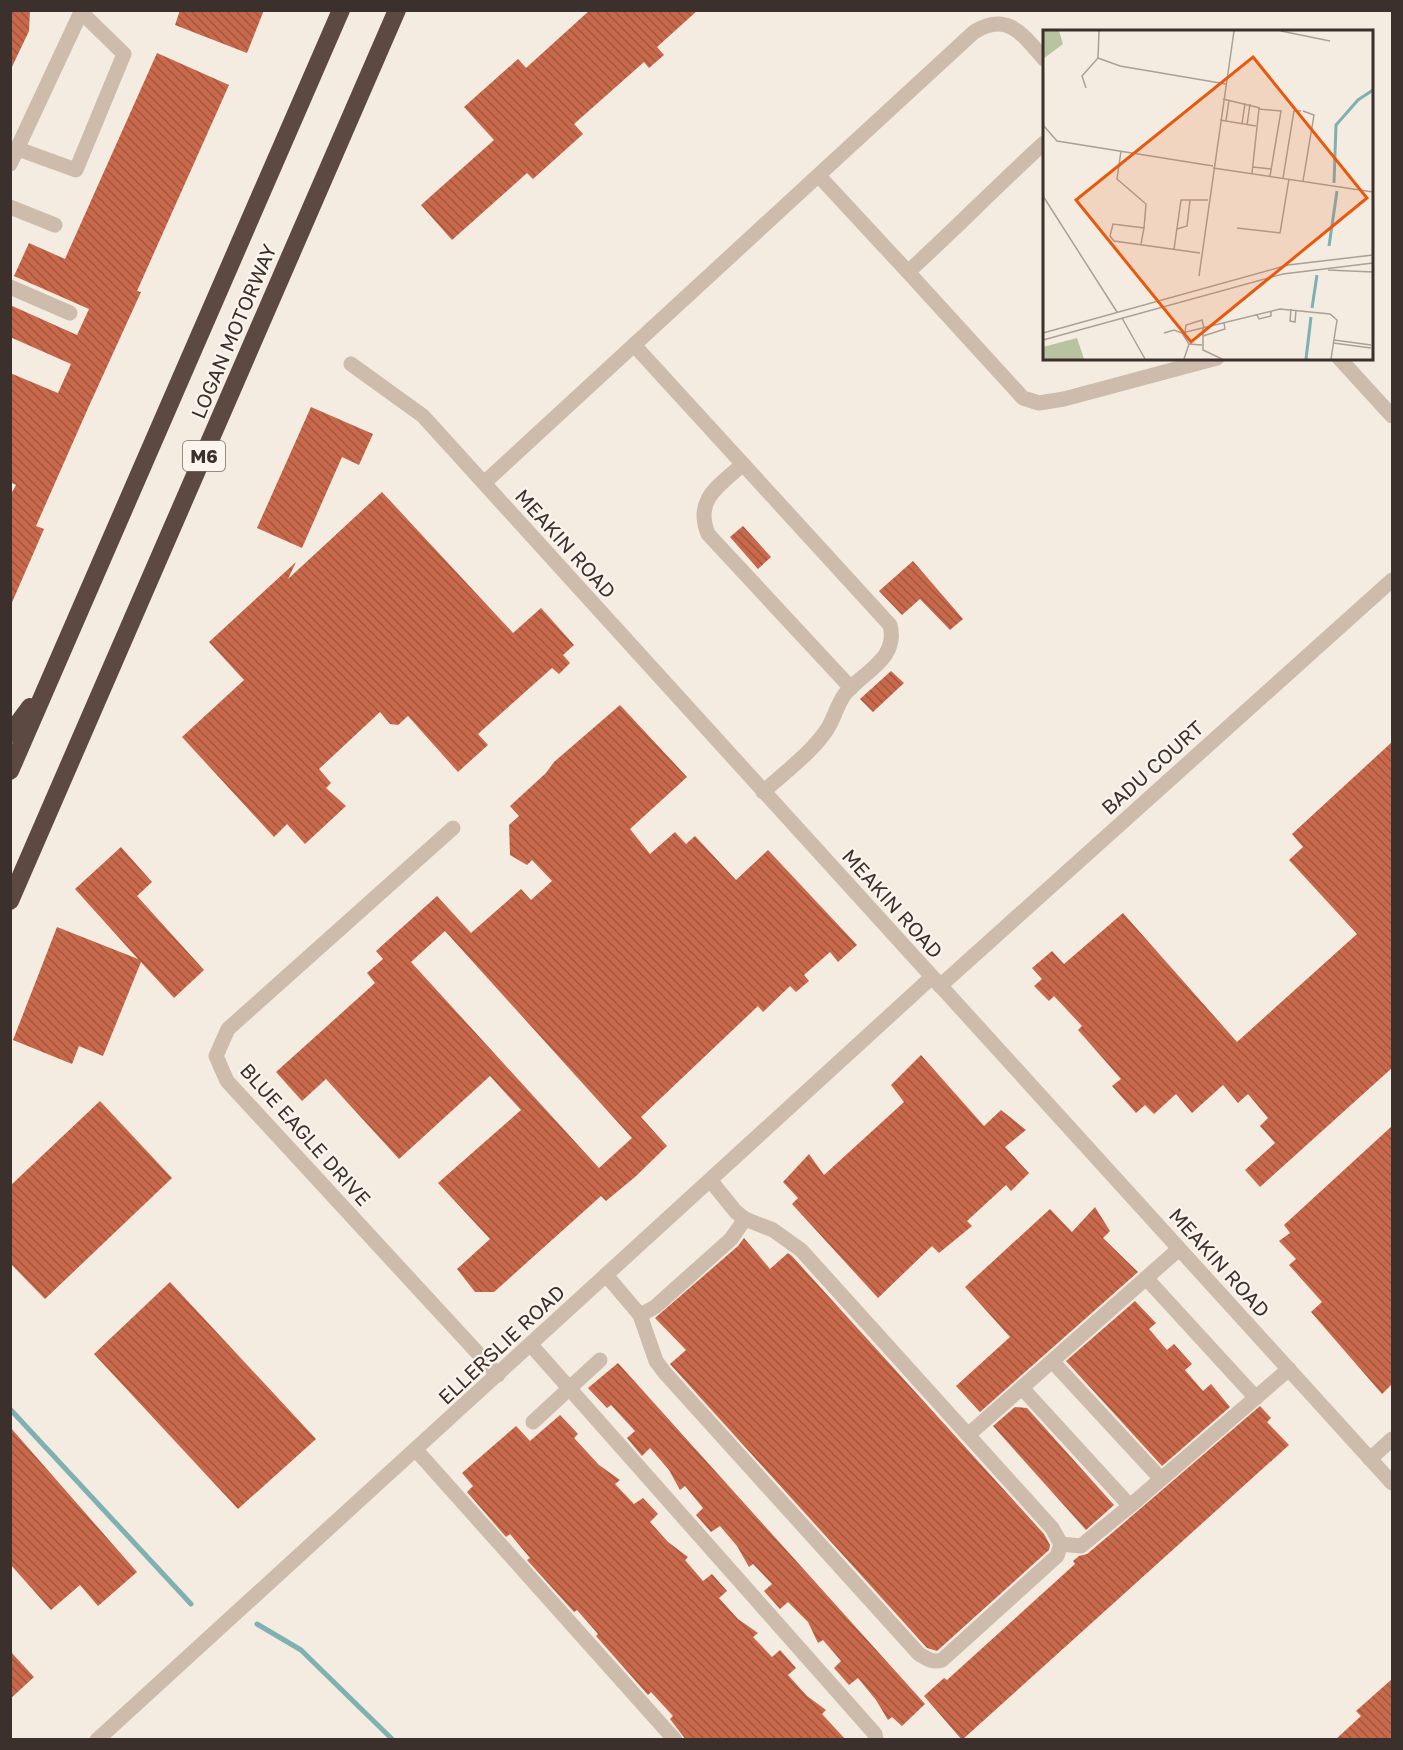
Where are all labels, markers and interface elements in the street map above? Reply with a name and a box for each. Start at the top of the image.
inset map [1043,30,1373,360]
street label: LOGAN MOTORWAY [185,240,281,422]
road number: M6 [183,441,225,471]
street label: MEAKIN ROAD [511,484,621,602]
street label: BADU COURT [1096,715,1208,819]
street label: MEAKIN ROAD [838,844,948,962]
street label: BLUE EAGLE DRIVE [236,1058,376,1210]
street label: MEAKIN ROAD [1165,1203,1275,1321]
street label: ELLERSLIE ROAD [433,1279,569,1409]

